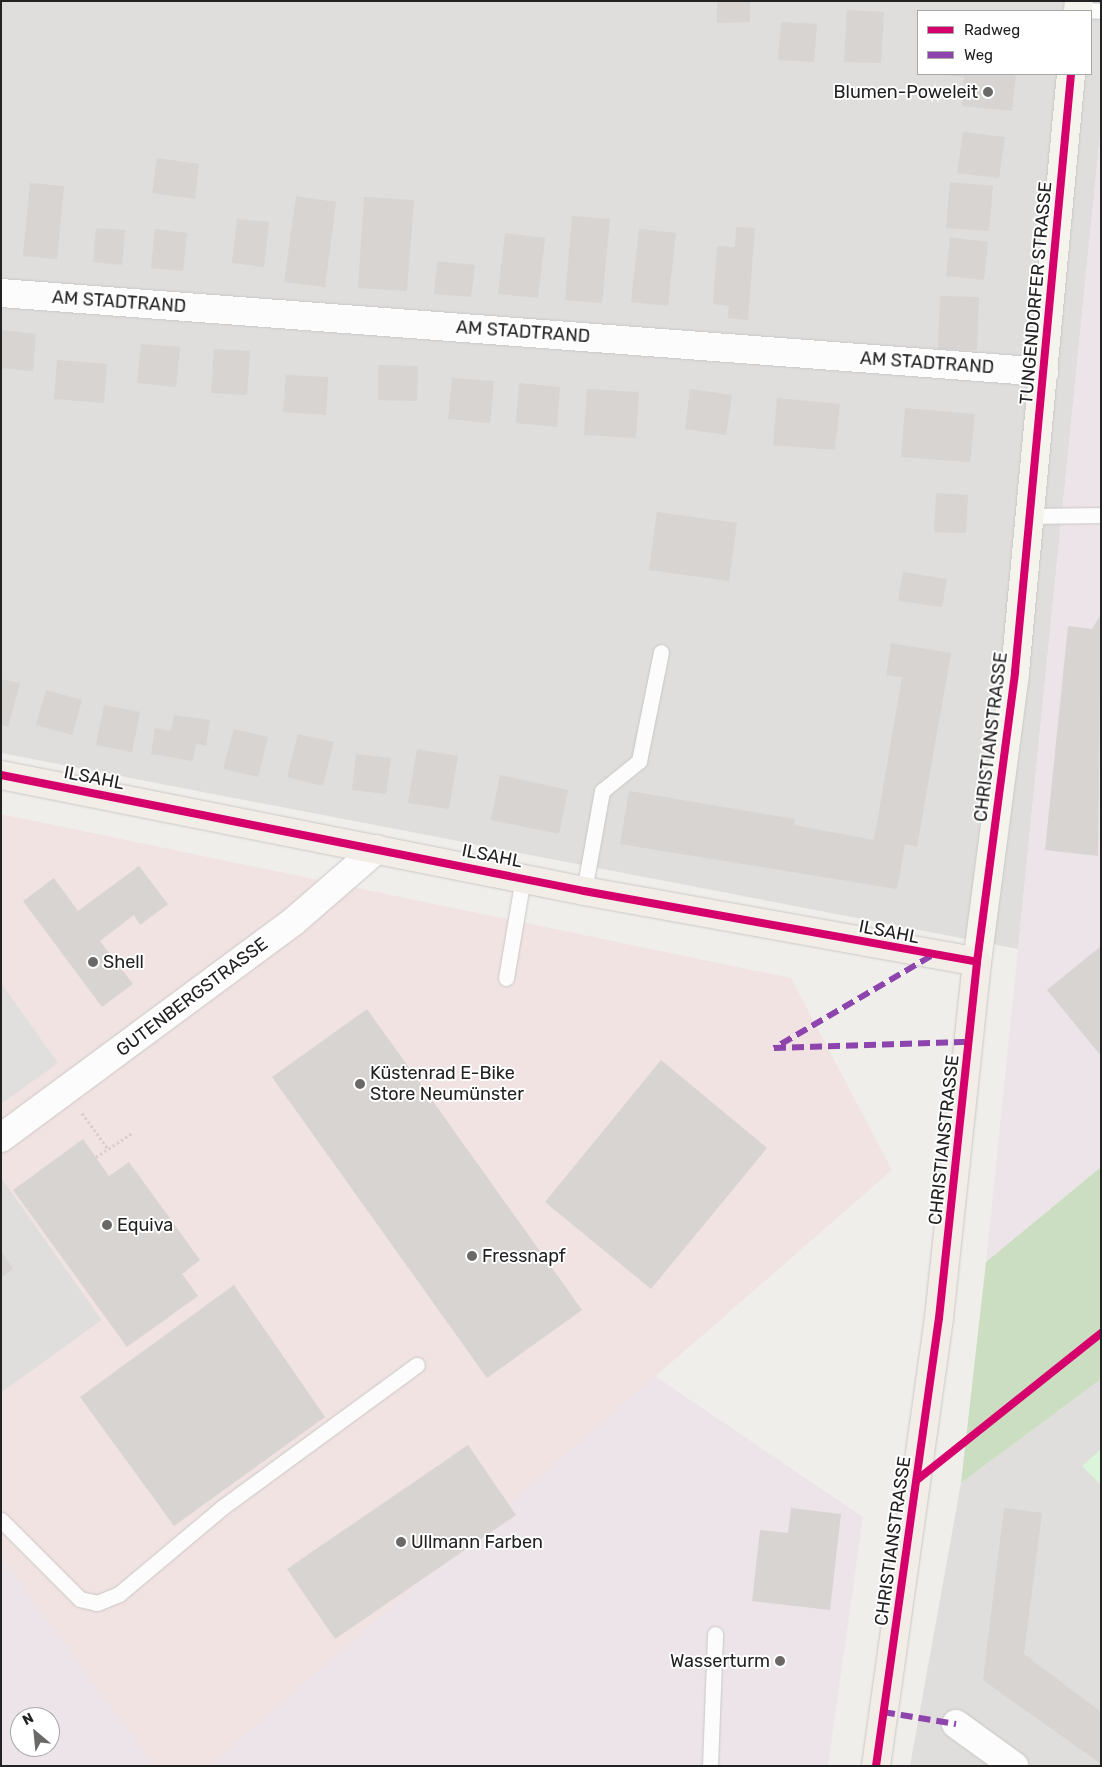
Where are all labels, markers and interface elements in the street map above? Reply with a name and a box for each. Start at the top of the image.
legend [917,10,1092,75]
text: Radweg [964,21,1020,39]
text: Weg [964,46,993,64]
place label: Blumen-Poweleit [834,81,978,103]
marker: Blumen-Poweleit [982,86,994,98]
street label: TUNGENDORFER STRASSE [1015,181,1057,405]
street label: AM STADTRAND [51,287,187,317]
street label: AM STADTRAND [455,317,591,347]
street label: AM STADTRAND [859,348,995,378]
street label: CHRISTIANSTRASSE [970,651,1012,823]
street label: ILSAHL [62,762,126,794]
street label: ILSAHL [460,840,524,872]
street label: ILSAHL [857,916,921,948]
street label: GUTENBERGSTRASSE [112,933,272,1061]
place label: Shell [103,951,144,973]
marker: Shell [87,956,99,968]
street label: CHRISTIANSTRASSE [924,1054,964,1226]
place label: Küstenrad E-Bike Store Neumünster [370,1063,524,1106]
marker: Küstenrad E-Bike Store Neumünster [354,1078,366,1090]
place label: Equiva [117,1214,173,1236]
marker: Equiva [101,1219,113,1231]
place label: Fressnapf [482,1245,566,1267]
marker: Fressnapf [466,1250,478,1262]
street label: CHRISTIANSTRASSE [870,1455,916,1627]
place label: Ullmann Farben [411,1531,543,1553]
marker: Ullmann Farben [395,1536,407,1548]
place label: Wasserturm [670,1650,770,1672]
marker: Wasserturm [774,1655,786,1667]
north arrow [10,1707,60,1757]
text: N [20,1709,37,1729]

